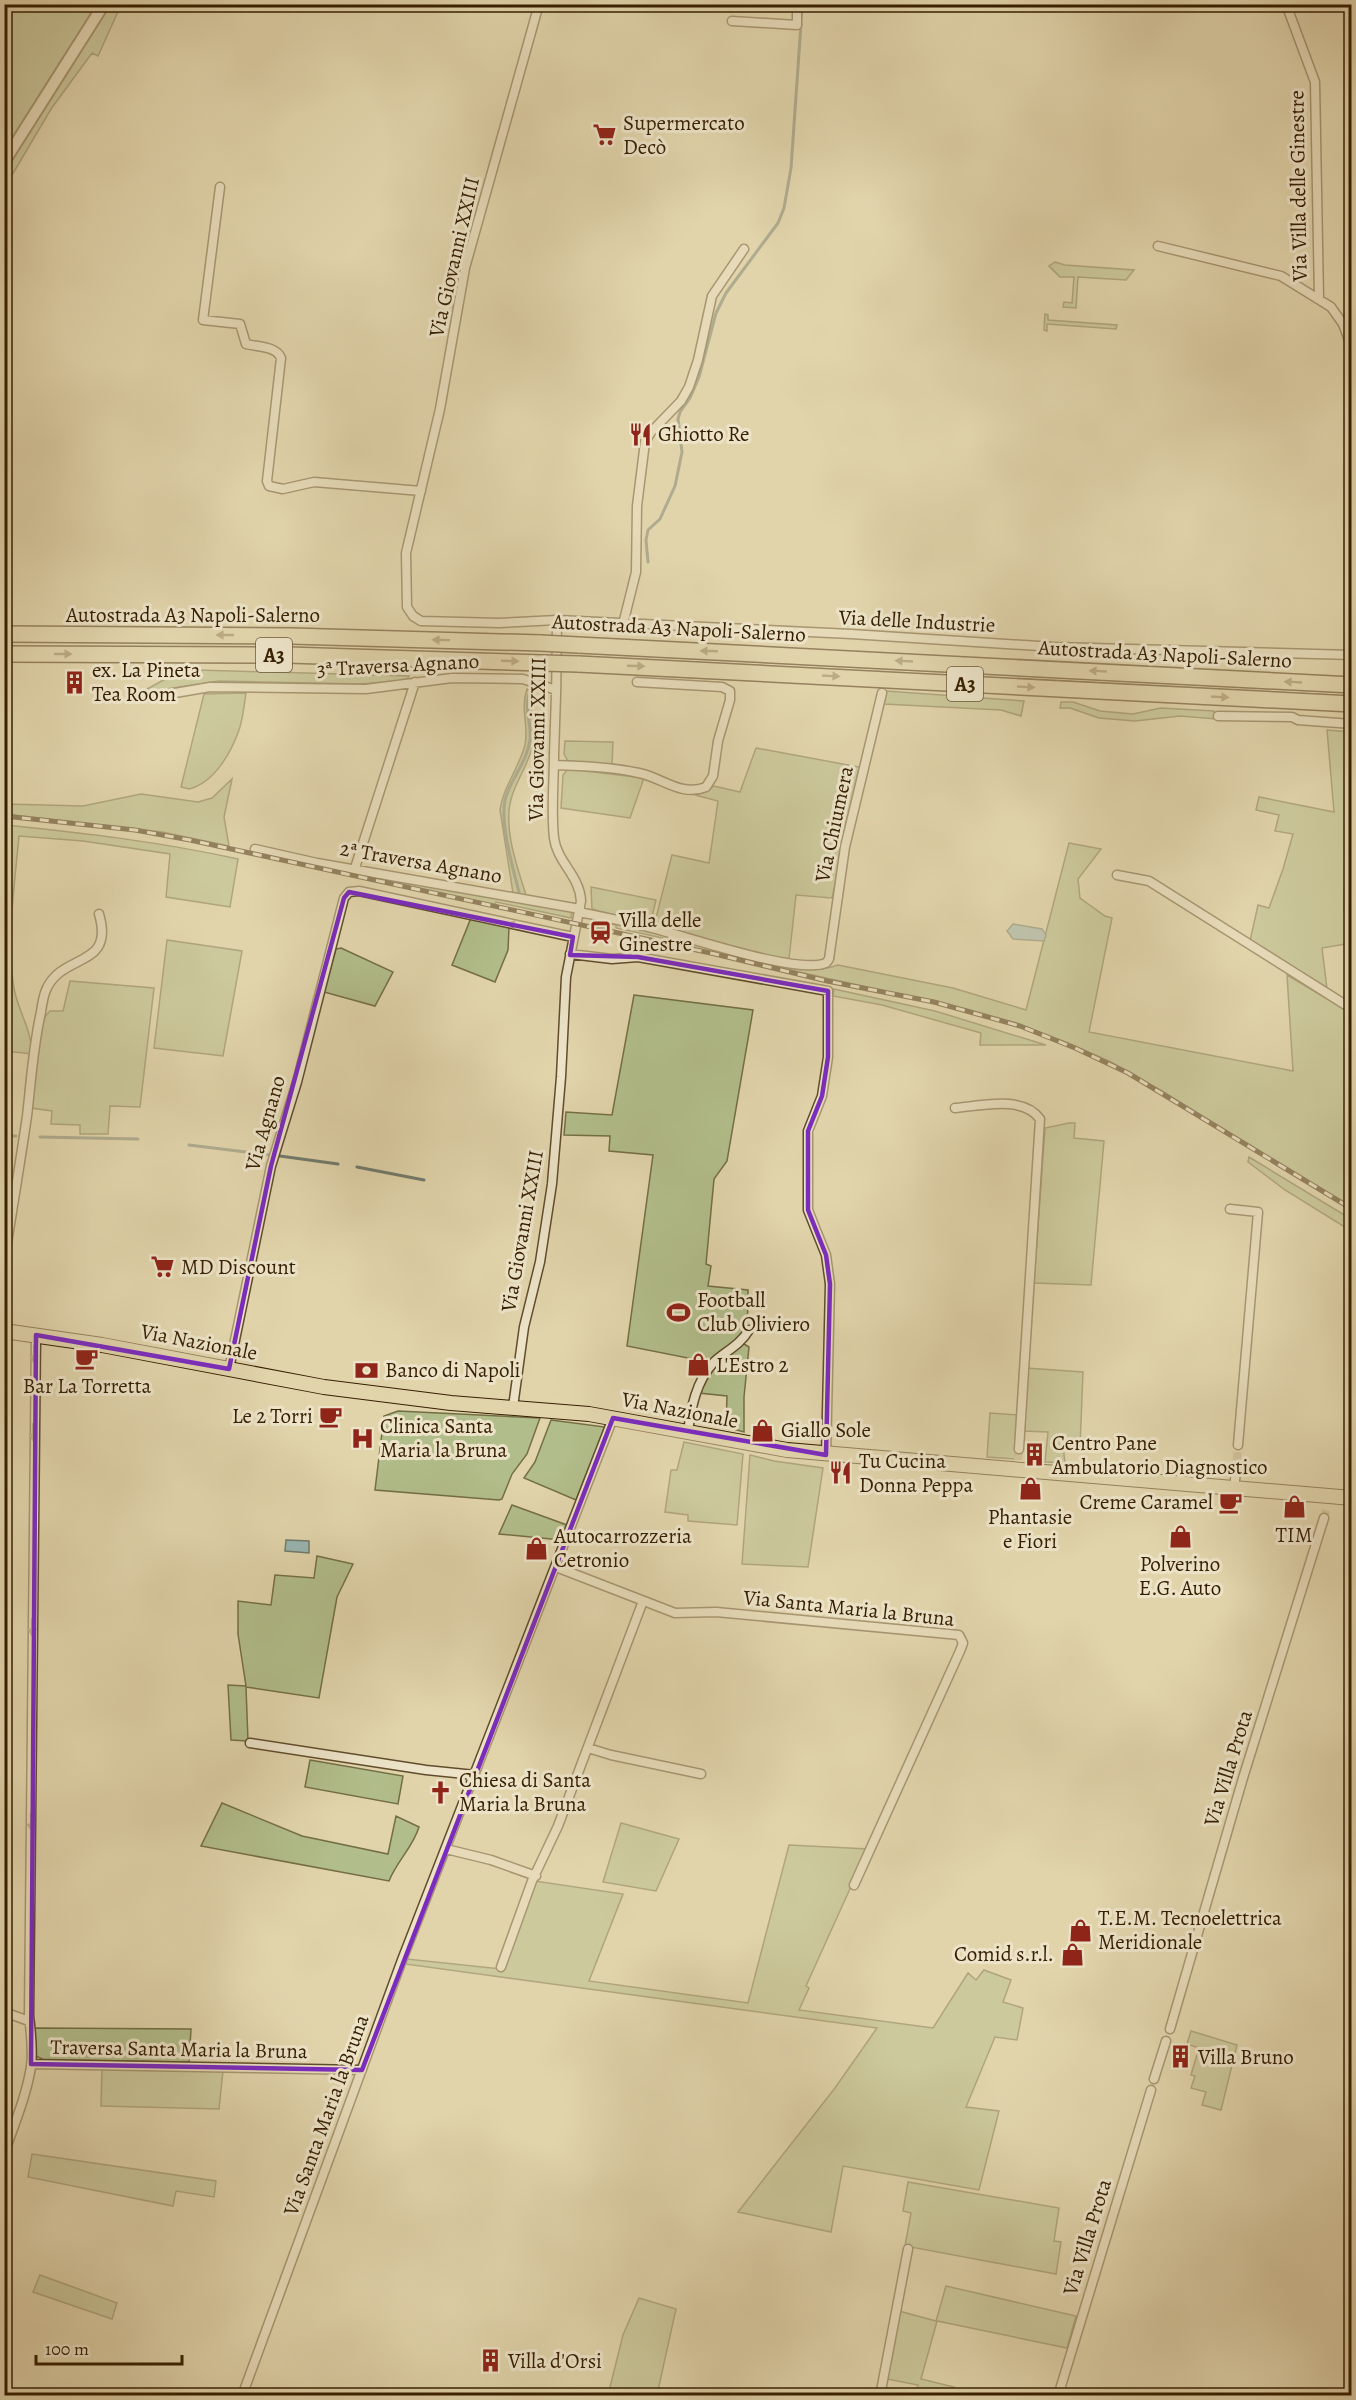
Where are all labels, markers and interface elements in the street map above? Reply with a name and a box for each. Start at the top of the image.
street label: Via Villa delle Ginestre [1282,90,1314,283]
place label: Supermercato Decò [623,109,745,161]
supermarket icon: Supermercato Decò [592,122,618,148]
street label: Via Giovanni XXIII [422,174,486,341]
place label: Ghiotto Re [658,420,749,448]
restaurant icon: Ghiotto Re [627,421,653,447]
street label: Autostrada A3 Napoli-Salerno [65,601,320,629]
street label: Via delle Industrie [837,603,996,639]
street label: Autostrada A3 Napoli-Salerno [550,607,807,649]
one-way arrow [215,630,234,640]
street label: Autostrada A3 Napoli-Salerno [1036,633,1293,675]
one-way arrow [431,635,450,644]
road number: A3 [256,638,292,672]
one-way arrow [699,646,718,655]
street label: 3ª Traversa Agnano [316,647,480,683]
one-way arrow [53,649,72,659]
place label: ex. La Pineta Tea Room [92,656,201,708]
one-way arrow [894,656,913,665]
one-way arrow [500,657,519,666]
street label: Via Giovanni XXIII [522,657,552,822]
one-way arrow [627,662,646,671]
road number: A3 [947,667,983,701]
one-way arrow [1089,667,1108,676]
building icon: ex. La Pineta Tea Room [61,669,87,695]
one-way arrow [821,672,840,681]
one-way arrow [1284,678,1303,687]
one-way arrow [1016,682,1035,692]
one-way arrow [1211,693,1230,702]
street label: Via Chiumera [808,763,860,886]
street label: 2ª Traversa Agnano [338,834,504,890]
place label: Villa delle Ginestre [618,906,701,958]
station icon: Villa delle Ginestre [588,919,614,945]
one-way arrow [506,920,525,929]
street label: Via Agnano [238,1072,292,1175]
street label: Via Giovanni XXIII [494,1148,550,1315]
place label: MD Discount [181,1253,296,1281]
supermarket icon: MD Discount [150,1254,176,1280]
place label: Football Club Oliviero [697,1286,810,1338]
sports icon: Football Club Oliviero [666,1299,692,1325]
street label: Via Nazionale [137,1317,260,1367]
one-way arrow [30,1345,39,1364]
cafe icon: Bar La Torretta [74,1345,100,1371]
place label: L'Estro 2 [716,1351,788,1379]
shop icon: L'Estro 2 [685,1352,711,1378]
place label: Banco di Napoli [385,1356,521,1384]
bank icon: Banco di Napoli [354,1357,380,1383]
place label: Bar La Torretta [23,1372,152,1400]
street label: Via Nazionale [618,1385,741,1435]
place label: Le 2 Torri [232,1402,313,1430]
cafe icon: Le 2 Torri [318,1403,344,1429]
place label: Clinica Santa Maria la Bruna [380,1412,508,1464]
place label: Giallo Sole [781,1416,871,1444]
shop icon: Giallo Sole [750,1417,776,1443]
one-way arrow [28,1422,38,1441]
hospital icon: Clinica Santa Maria la Bruna [349,1425,375,1451]
place label: Centro Pane Ambulatorio Diagnostico [1051,1429,1268,1481]
building icon: Centro Pane Ambulatorio Diagnostico [1021,1442,1047,1468]
place label: Tu Cucina Donna Peppa [859,1447,973,1499]
restaurant icon: Tu Cucina Donna Peppa [828,1460,854,1486]
shop icon: Phantasie e Fiori [1017,1476,1043,1502]
place label: Creme Caramel [1079,1488,1213,1516]
cafe icon: Creme Caramel [1218,1489,1244,1515]
shop icon: TIM [1281,1494,1307,1520]
place label: Phantasie e Fiori [988,1503,1072,1555]
place label: TIM [1276,1521,1312,1549]
place label: Autocarrozzeria Cetronio [553,1522,692,1574]
shop icon: Polverino E.G. Auto [1167,1523,1193,1549]
shop icon: Autocarrozzeria Cetronio [523,1535,549,1561]
place label: Polverino E.G. Auto [1139,1550,1221,1602]
street label: Via Santa Maria la Bruna [741,1583,956,1633]
one-way arrow [27,1617,36,1636]
street label: Via Villa Prota [1197,1706,1259,1831]
place label: Chiesa di Santa Maria la Bruna [459,1766,591,1818]
church icon: Chiesa di Santa Maria la Bruna [428,1779,454,1805]
one-way arrow [26,1812,36,1831]
place label: T.E.M. Tecnoelettrica Meridionale [1098,1904,1282,1956]
shop icon: T.E.M. Tecnoelettrica Meridionale [1067,1917,1093,1943]
place label: Comid s.r.l. [954,1940,1054,1968]
shop icon: Comid s.r.l. [1059,1941,1085,1967]
street label: Via Santa Maria la Bruna [276,2010,375,2220]
street label: Traversa Santa Maria la Bruna [50,2033,308,2065]
place label: Villa Bruno [1197,2043,1294,2071]
building icon: Villa Bruno [1167,2044,1193,2070]
street label: Via Villa Prota [1056,2175,1118,2300]
scale bar [36,2328,182,2366]
text: 100 m [45,2337,89,2361]
place label: Villa d'Orsi [507,2347,602,2375]
building icon: Villa d'Orsi [477,2348,503,2374]

